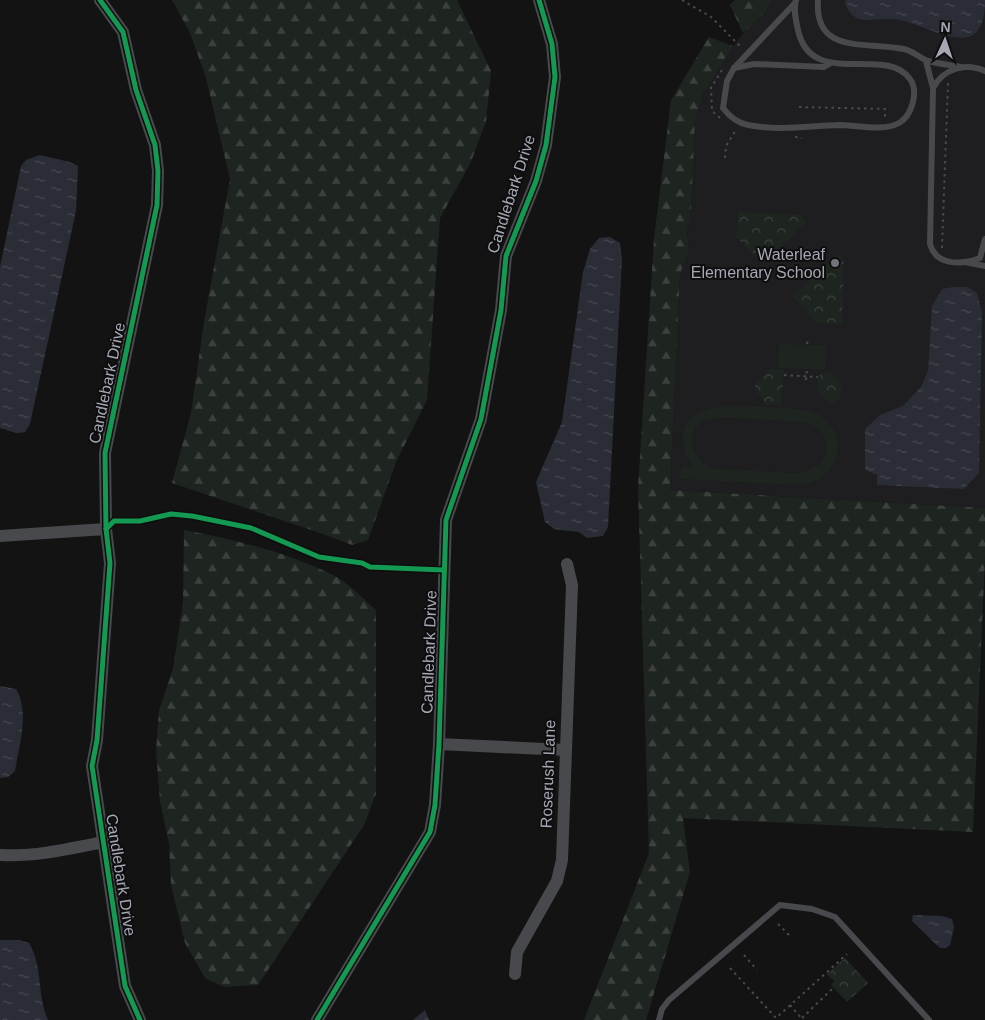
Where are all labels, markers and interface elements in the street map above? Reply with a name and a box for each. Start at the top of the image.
north arrow [920,15,970,65]
text: N [940,19,951,35]
street label: Candlebark Drive [484,132,538,255]
place label: Waterleaf Elementary School [691,246,826,281]
marker: Waterleaf Elementary School [829,257,841,269]
street label: Candlebark Drive [86,321,128,445]
street label: Candlebark Drive [418,590,440,714]
street label: Roserush Lane [538,719,558,829]
street label: Candlebark Drive [103,813,139,937]

